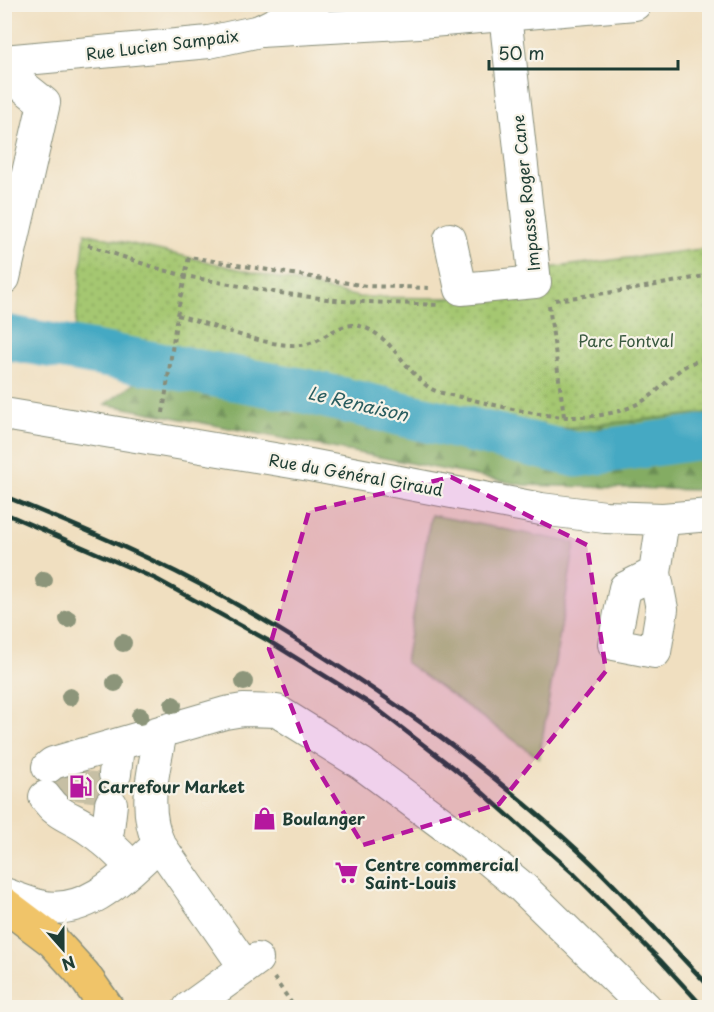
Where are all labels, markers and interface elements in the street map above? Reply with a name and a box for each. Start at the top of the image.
street label: Rue Lucien Sampaix [84,23,240,65]
scale bar [489,33,678,71]
text: 50 m [498,39,545,66]
street label: Impasse Roger Cane [505,114,545,272]
park label: Parc Fontval [578,328,674,352]
water label: Le Renaison [305,378,412,428]
street label: Rue du Général Giraud [267,447,445,501]
fuel station icon: Carrefour Market [67,773,93,799]
place label: Carrefour Market [98,774,245,798]
shop icon: Boulanger [251,805,277,831]
place label: Boulanger [282,806,366,830]
place label: Centre commercial Saint-Louis [365,852,519,894]
supermarket icon: Centre commercial Saint-Louis [334,860,360,886]
north arrow [33,919,93,979]
text: N [59,950,79,977]

